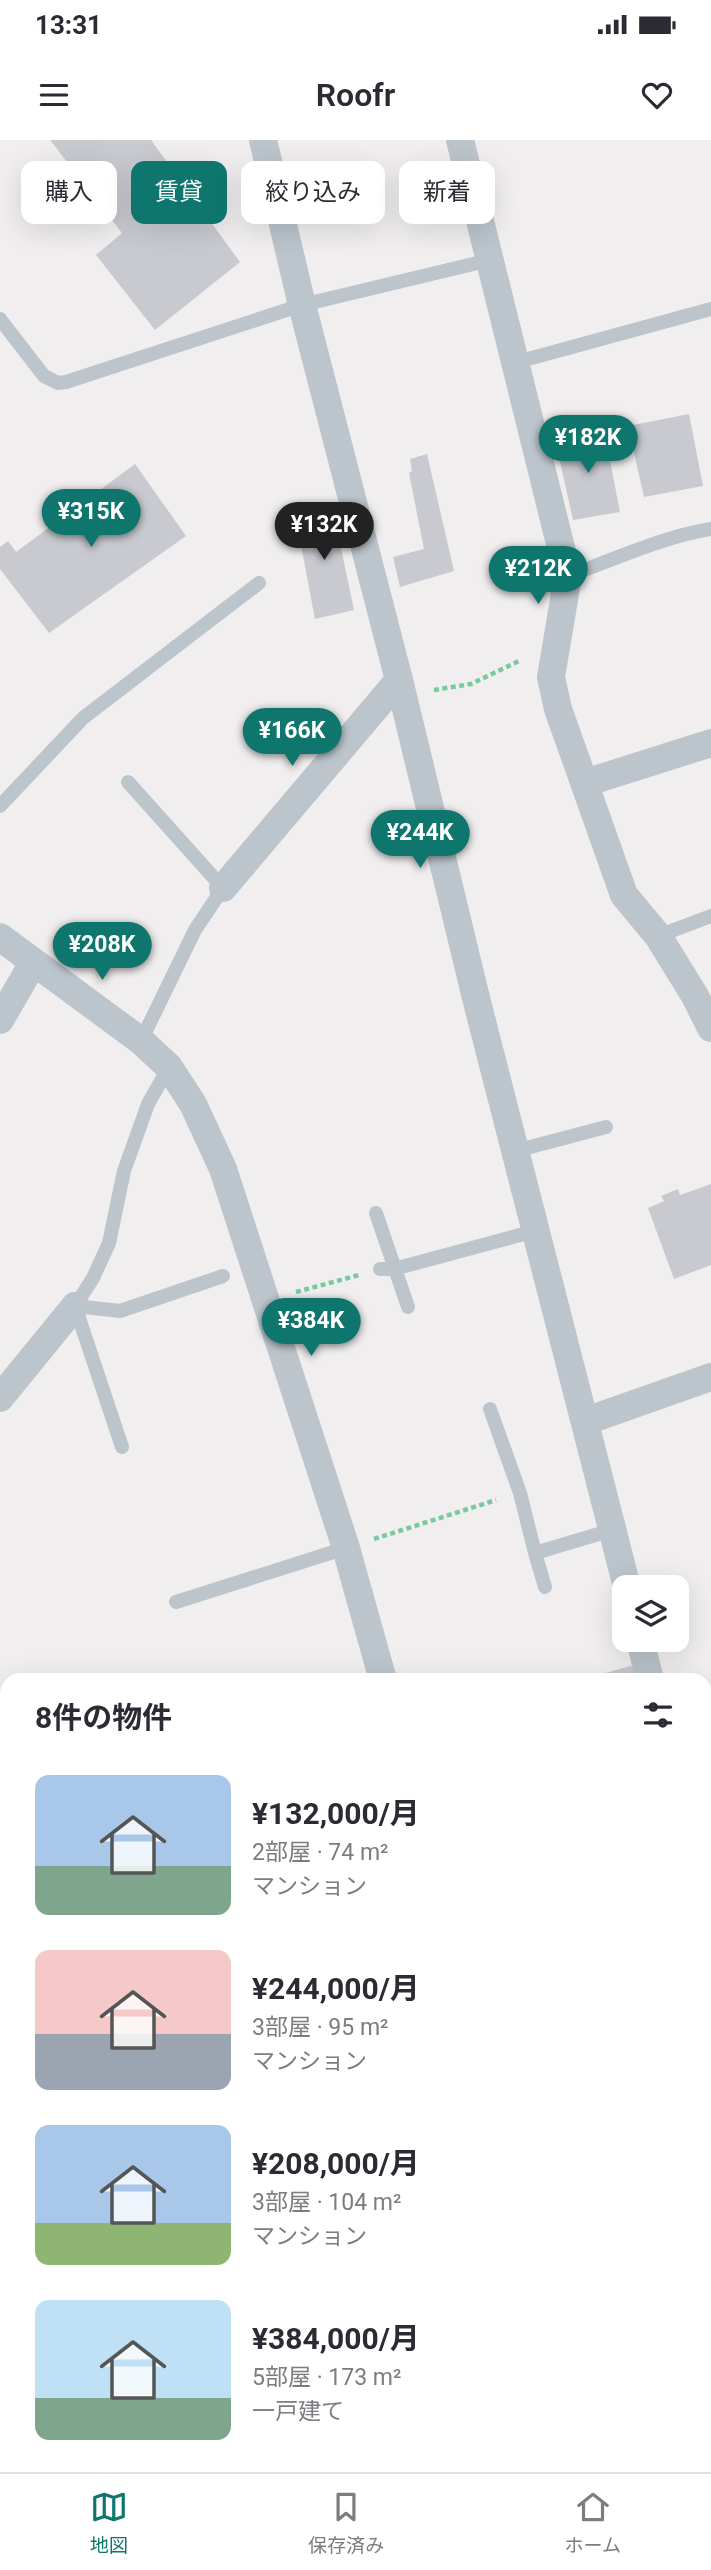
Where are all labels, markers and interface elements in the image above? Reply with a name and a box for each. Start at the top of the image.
text: 13:31 [35,10,102,40]
icon: menu [35,76,73,114]
text: Roofr [316,76,395,114]
icon: heart [638,76,676,114]
chip: 購入 [21,161,117,224]
chip: 賃貸 [131,161,227,224]
chip: 絞り込み [241,161,385,224]
chip: 新着 [399,161,495,224]
pin: ¥182K [539,416,637,475]
text: ¥182K [555,424,621,451]
pin: ¥315K [42,490,140,549]
text: ¥315K [58,498,124,525]
pin: ¥132K [275,502,373,562]
text: ¥132K [291,511,357,538]
pin: ¥212K [489,546,587,606]
text: ¥212K [505,555,571,582]
pin: ¥166K [243,708,341,768]
text: ¥166K [259,717,325,744]
pin: ¥244K [371,810,469,870]
text: ¥244K [387,819,453,846]
pin: ¥208K [53,922,151,982]
text: ¥208K [69,931,135,958]
pin: ¥384K [262,1298,360,1358]
text: ¥384K [278,1307,344,1334]
map controls [612,1575,689,1652]
button: layers [612,1575,689,1652]
icon: filters [639,1696,677,1734]
text: 8件の物件 [35,1700,172,1735]
text: ¥132,000/月 [252,1796,420,1831]
icon: home [91,1803,175,1887]
text: 2部屋 · 74 m² [252,1839,389,1866]
text: マンション [252,1873,367,1900]
text: ¥244,000/月 [252,1971,420,2006]
icon: home [91,1978,175,2062]
text: 3部屋 · 95 m² [252,2014,389,2041]
text: マンション [252,2048,367,2075]
text: ¥208,000/月 [252,2146,420,2181]
icon: home [91,2153,175,2237]
text: 3部屋 · 104 m² [252,2189,401,2216]
text: マンション [252,2223,367,2250]
text: ¥384,000/月 [252,2321,420,2356]
icon: home [91,2328,175,2412]
text: 5部屋 · 173 m² [252,2364,401,2391]
text: 一戸建て [252,2398,344,2425]
tab: 地図 [90,2488,128,2557]
tab: 保存済み [308,2488,384,2557]
tab: ホーム [564,2488,621,2557]

